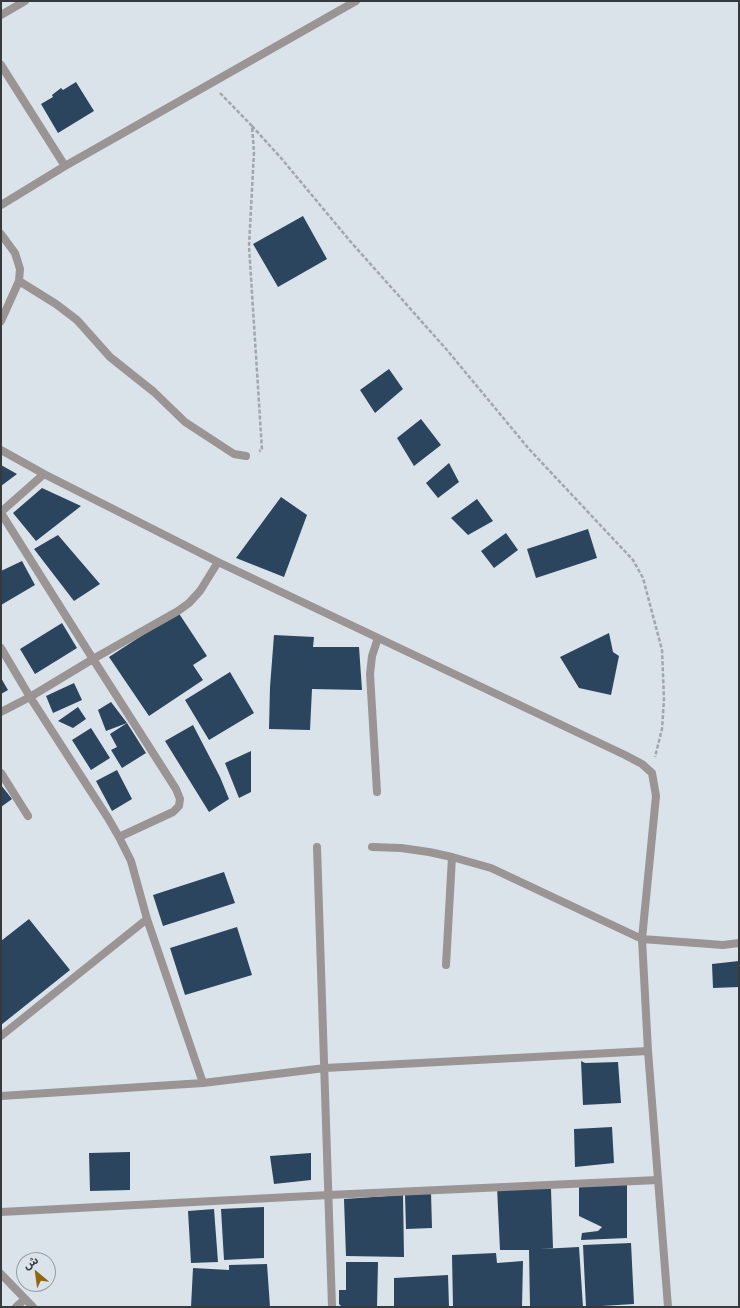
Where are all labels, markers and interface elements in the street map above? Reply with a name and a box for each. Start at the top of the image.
north arrow [16,1252,56,1292]
text: ش [21,1253,41,1272]

